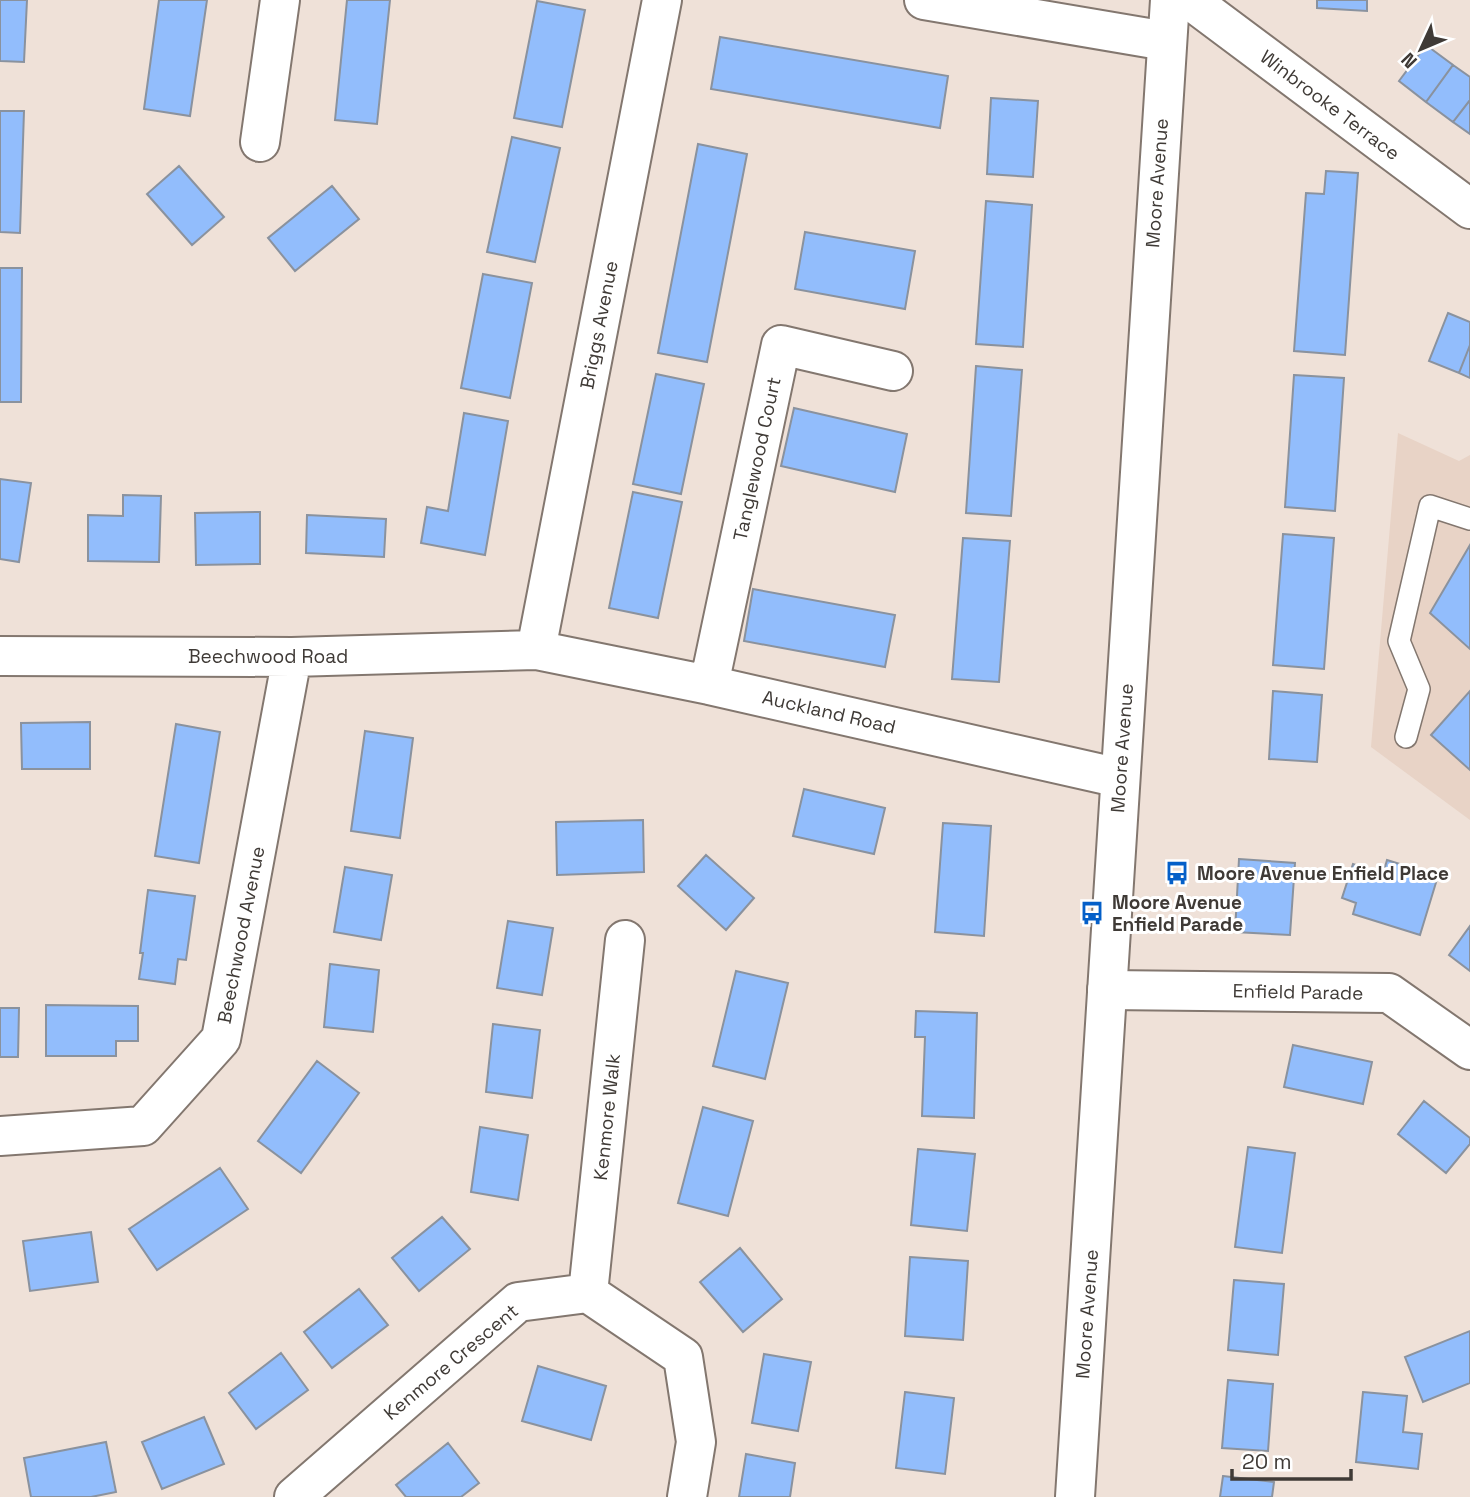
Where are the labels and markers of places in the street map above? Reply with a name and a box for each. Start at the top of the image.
bus stop icon: Moore Avenue Enfield Place [1163,859,1191,887]
place label: Moore Avenue Enfield Place [1197,861,1449,886]
place label: Moore Avenue Enfield Parade [1112,890,1243,937]
bus stop icon: Moore Avenue Enfield Parade [1078,899,1106,927]

